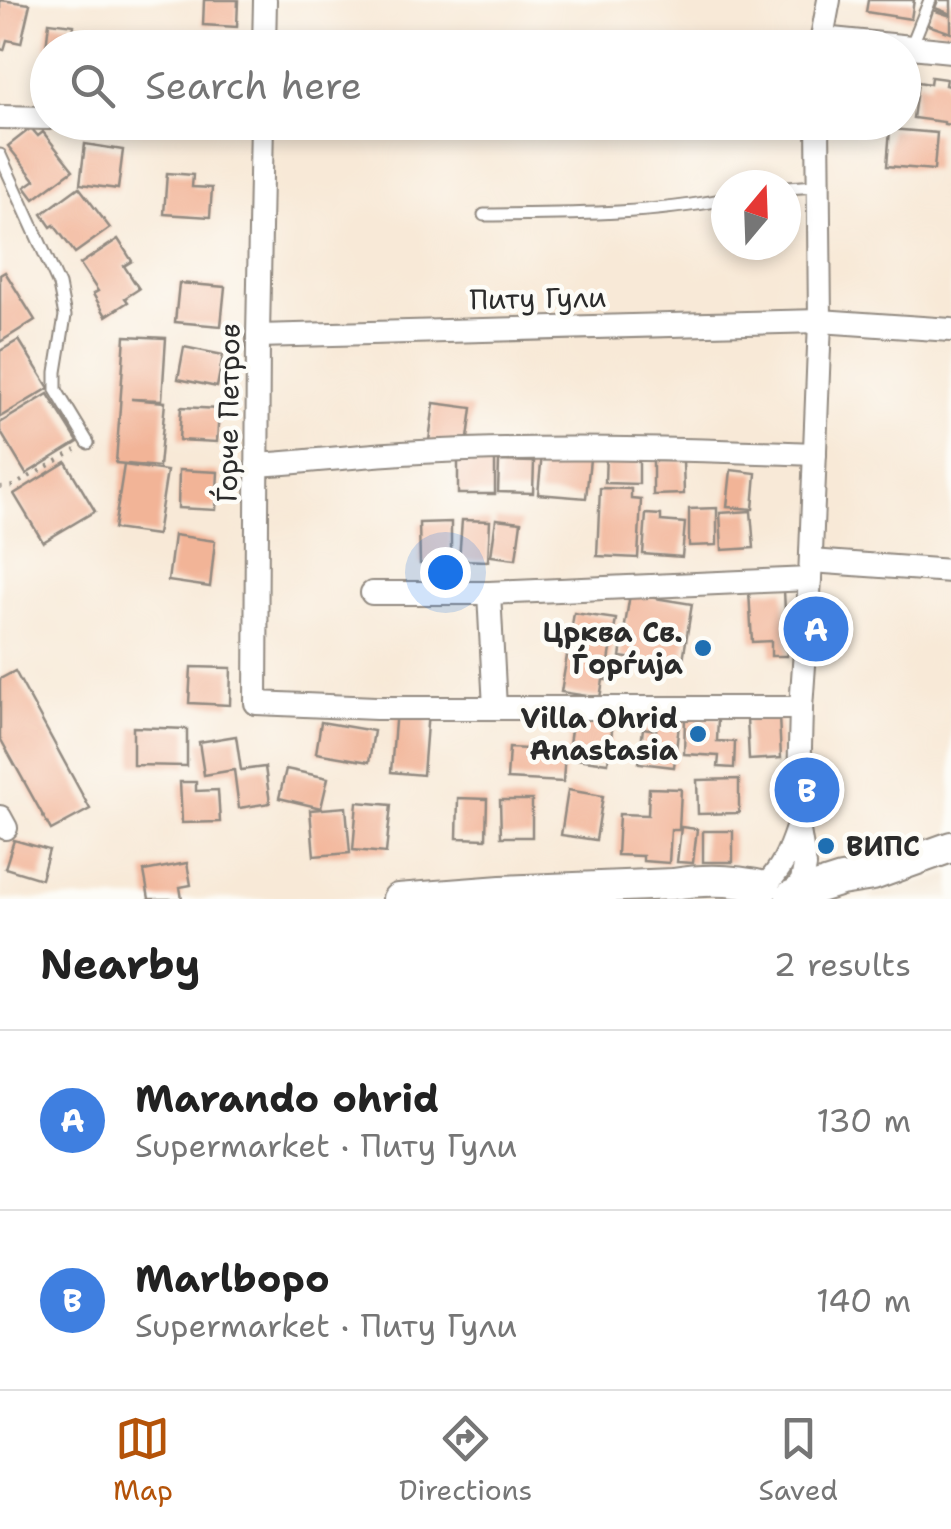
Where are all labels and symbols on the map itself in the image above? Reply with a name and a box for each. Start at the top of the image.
north arrow [711,170,801,260]
street label: Питу Гули [469,278,607,318]
street label: Ѓорче Петров [207,323,249,503]
your location [420,547,471,598]
pin: A [784,592,848,666]
place label: Црква Св. Ѓoрѓијa [542,613,683,683]
marker: Црква Св. Ѓoрѓијa [692,637,714,659]
place label: Villa Ohrid Anastasia [520,699,678,769]
marker: Villa Ohrid Anastasia [687,723,709,745]
pin: B [774,752,840,828]
place label: ВИПС [846,827,920,865]
marker: ВИПС [815,835,837,857]

